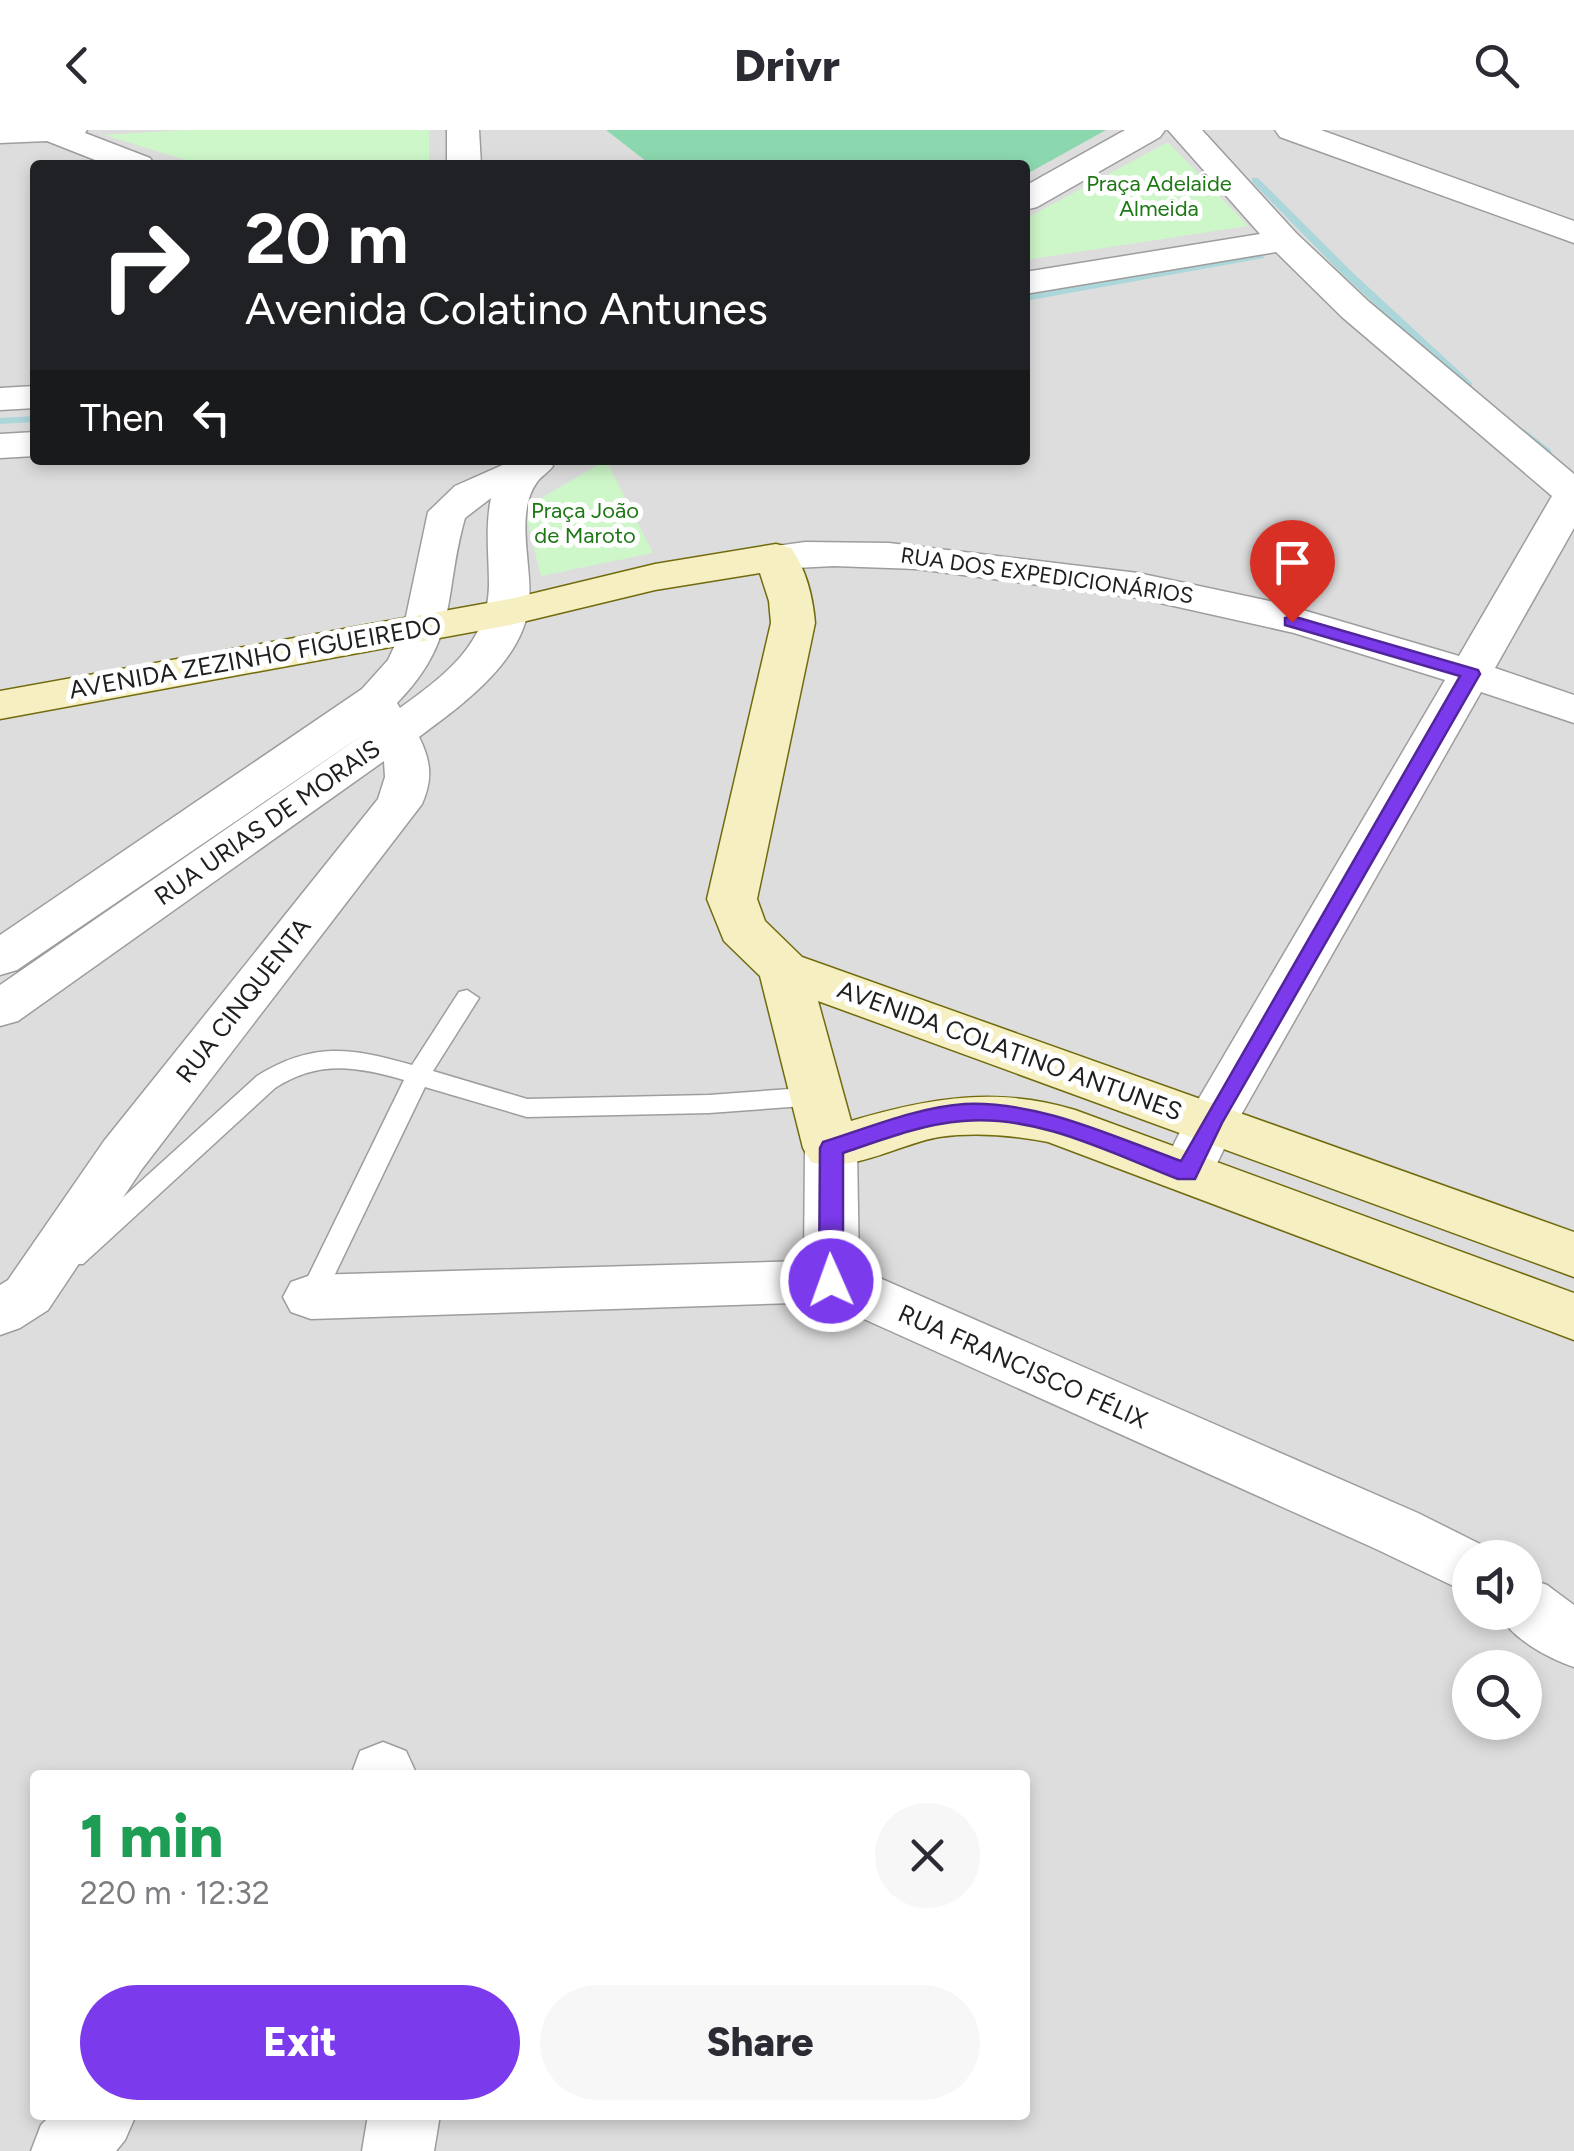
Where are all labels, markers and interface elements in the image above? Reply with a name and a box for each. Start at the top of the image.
icon: back [50,38,105,93]
text: Drivr [734,38,840,92]
icon: search [1469,38,1524,93]
park label: Praça Adelaide Almeida [1086,170,1232,222]
text: 20 m [245,196,409,281]
icon: right [80,200,210,330]
text: Avenida Colatino Antunes [245,281,768,335]
icon: left [184,390,239,445]
text: Then [80,395,164,441]
park label: Praça João de Maroto [531,497,639,549]
pin [1250,520,1335,623]
icon: arrive [1265,535,1320,590]
street label: RUA DOS EXPEDICIONÁRIOS [899,542,1195,609]
street label: AVENIDA ZEZINHO FIGUEIREDO [67,609,443,705]
street label: RUA URIAS DE MORAIS [148,733,386,911]
street label: RUA CINQUENTA [169,912,317,1088]
street label: AVENIDA COLATINO ANTUNES [834,974,1186,1126]
position arrow [779,1229,883,1333]
street label: RUA FRANCISCO FÉLIX [894,1298,1153,1435]
map controls [1452,1540,1542,1740]
button: sound [1452,1540,1542,1630]
button: search [1452,1650,1542,1740]
text: 1 min [80,1800,223,1872]
button: close [875,1803,980,1908]
text: 220 m · 12:32 [80,1874,270,1912]
button: Exit [80,1985,520,2100]
button: Share [540,1985,980,2100]

